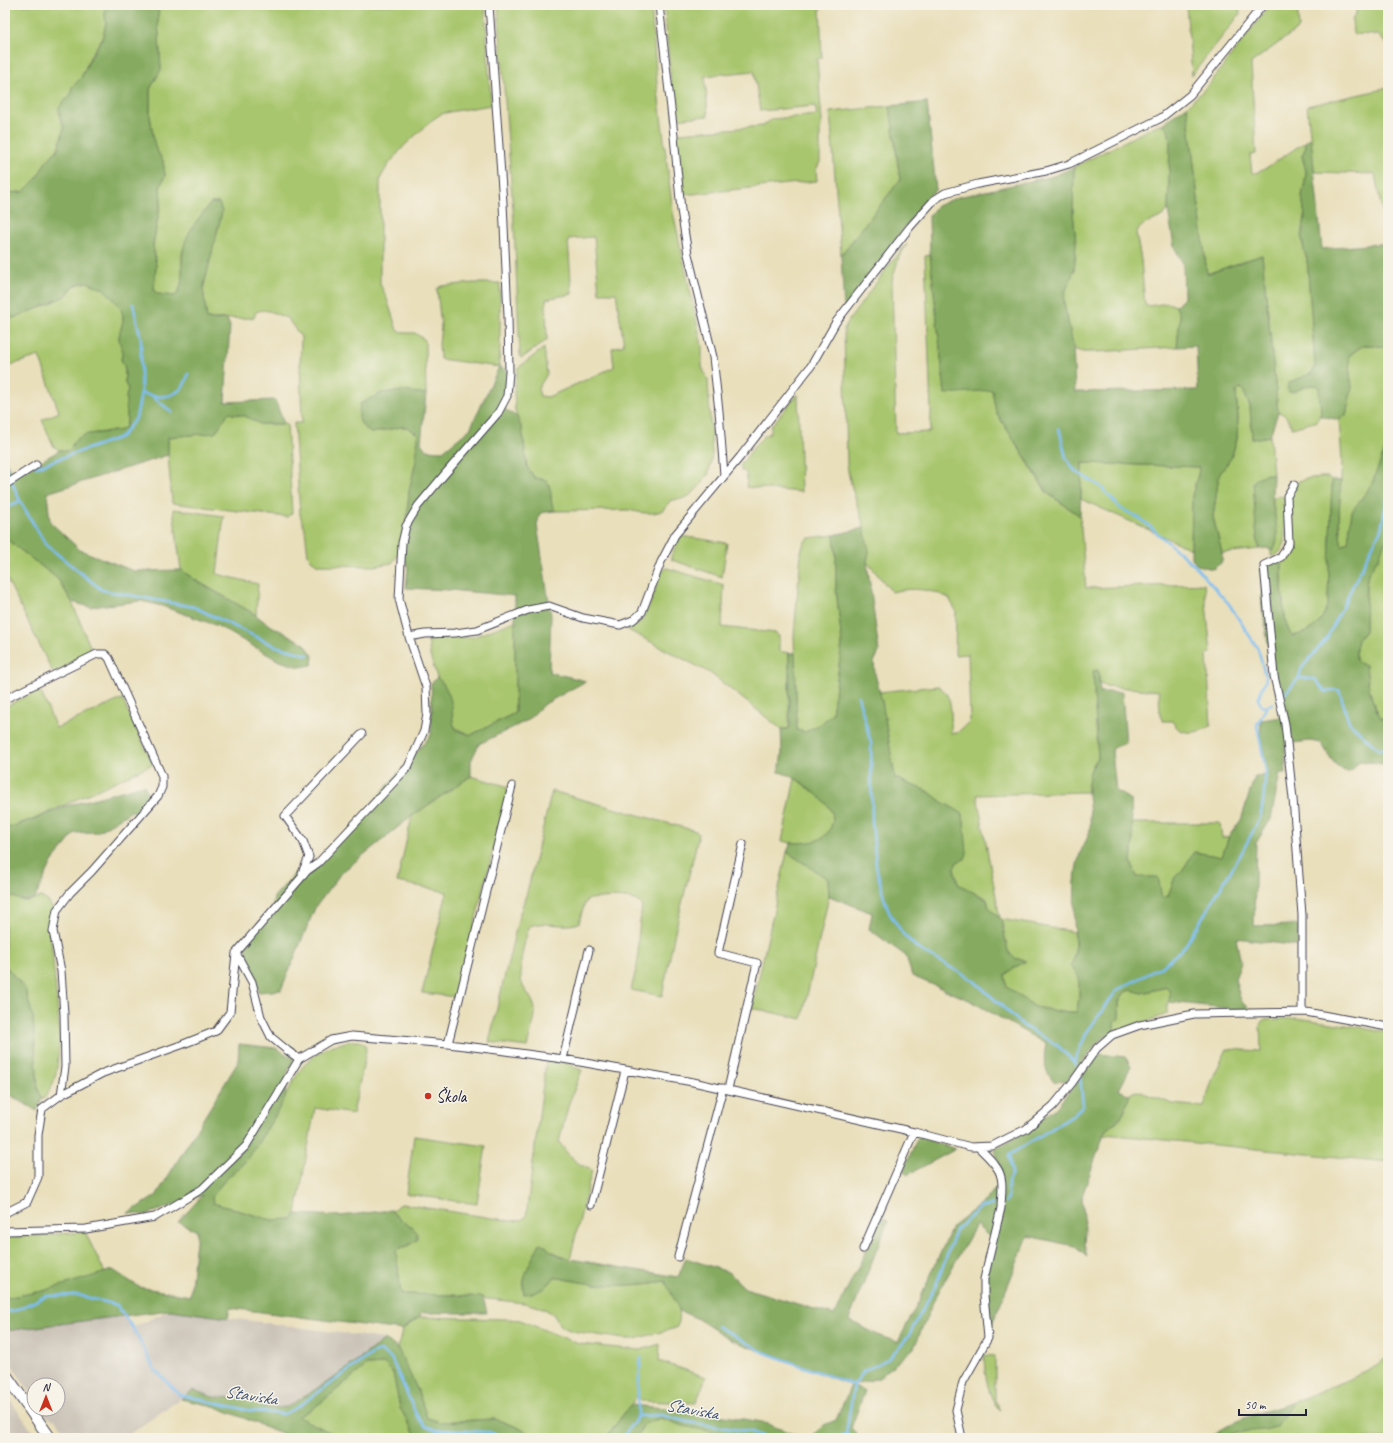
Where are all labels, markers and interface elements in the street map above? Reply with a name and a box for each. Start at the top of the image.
place label: Škola [436,1086,468,1107]
marker: Škola [423,1091,433,1101]
north arrow [26,1377,66,1417]
text: N [43,1380,52,1394]
water label: Staviska [223,1380,281,1410]
scale bar [1239,1391,1306,1417]
water label: Staviska [664,1394,722,1425]
text: 50 m [1245,1397,1267,1413]

